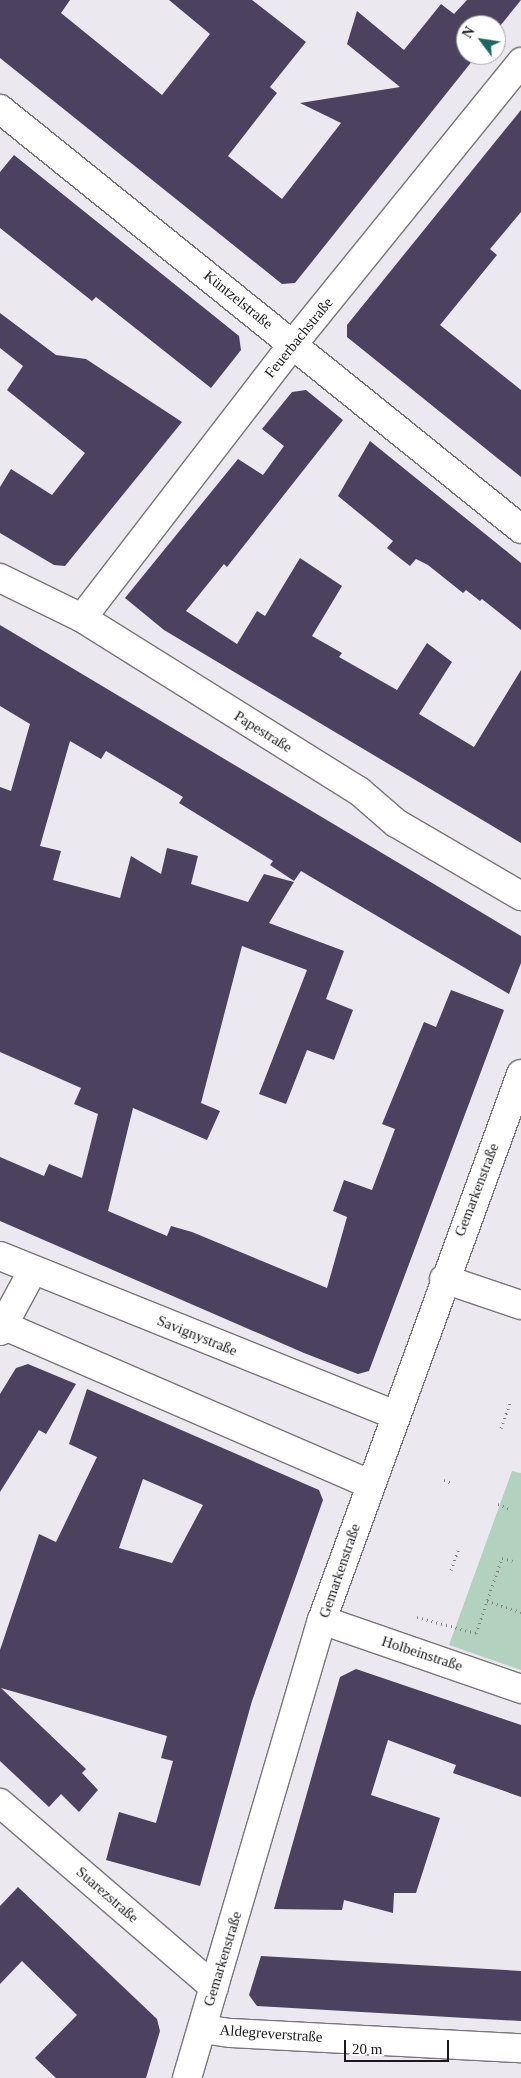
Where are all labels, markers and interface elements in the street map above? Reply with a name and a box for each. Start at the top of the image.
north arrow [456,15,506,65]
text: N [460,24,478,41]
street label: Küntzelstraße [200,267,276,333]
street label: Feuerbachstraße [261,294,337,382]
street label: Papestraße [231,707,295,757]
street label: Gemarkenstraße [451,1141,503,1239]
street label: Savignystraße [154,1312,240,1360]
street label: Gemarkenstraße [315,1522,365,1620]
street label: Holbeinstraße [379,1632,465,1676]
street label: Suarezstraße [72,1863,142,1927]
street label: Gemarkenstraße [200,1909,246,2009]
street label: Aldegreverstraße [219,2021,323,2047]
scale bar [346,2030,451,2062]
text: 20 m [352,2041,382,2057]

